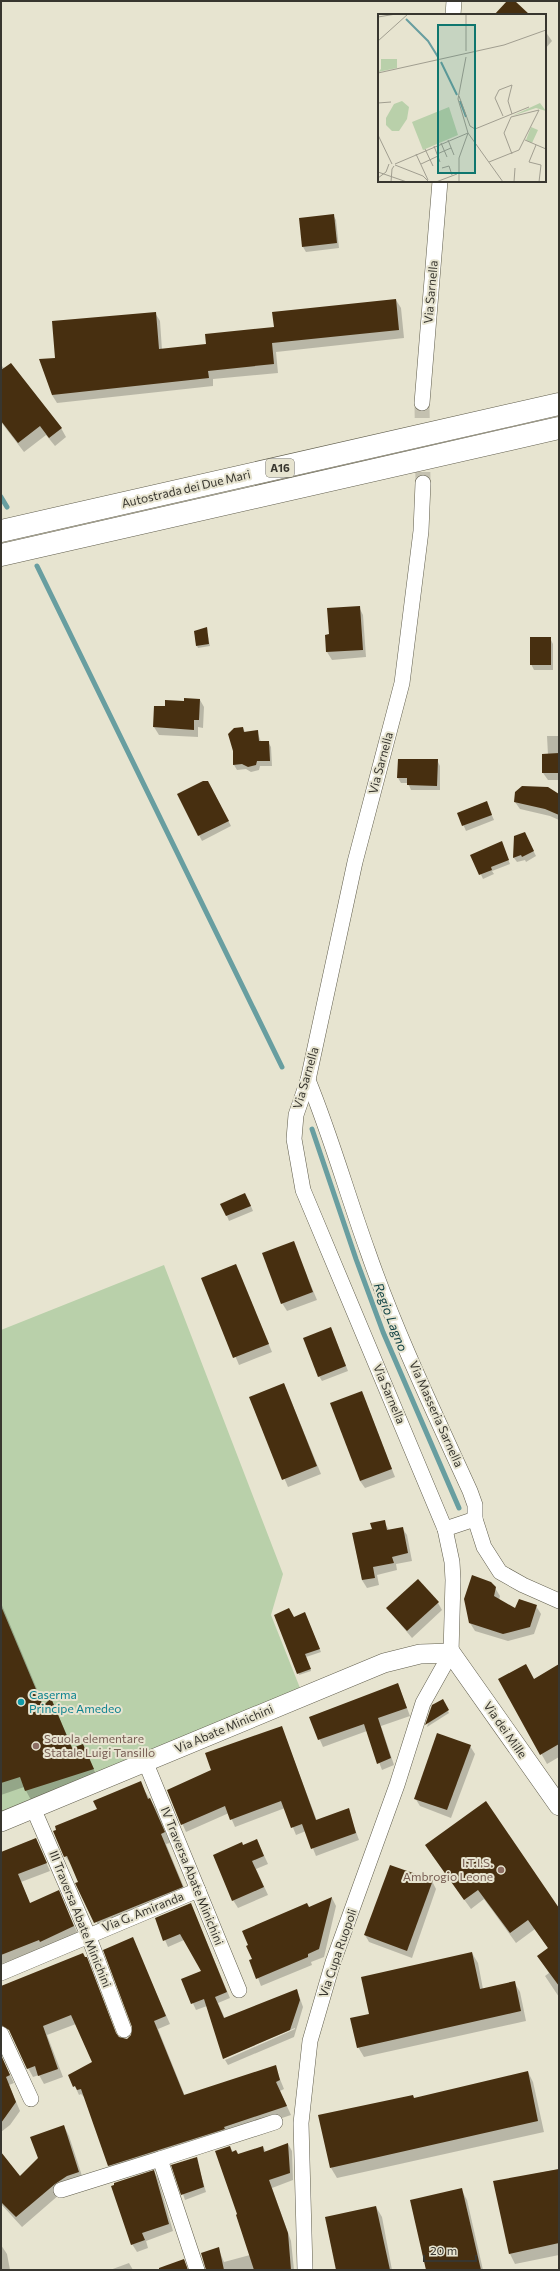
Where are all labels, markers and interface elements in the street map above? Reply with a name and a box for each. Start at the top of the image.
inset map [378,14,546,182]
street label: Via Sarnella [420,260,440,324]
road number: A16 [266,459,294,477]
street label: Autostrada dei Due Mari [120,466,252,510]
street label: Via Sarnella [365,730,395,795]
street label: Via Sarnella [290,1045,321,1110]
water label: Regio Lagno [371,1280,412,1354]
street label: Via Masseria Sarnella [407,1358,467,1469]
street label: Via Sarnella [371,1362,409,1426]
place label: Caserma Principe Amedeo [29,1687,122,1715]
marker: Caserma Principe Amedeo [16,1697,26,1707]
street label: Via dei Mille [481,1699,530,1760]
street label: Via Abate Minichini [172,1701,275,1755]
place label: Scuola elementare Statale Luigi Tansillo [44,1731,155,1759]
marker: Scuola elementare Statale Luigi Tansillo [31,1741,41,1751]
street label: IV Traversa Abate Minichini [159,1804,227,1947]
street label: III Traversa Abate Minichini [47,1848,115,1989]
place label: I.T.I.S. Ambrogio Leone [403,1855,493,1883]
marker: I.T.I.S. Ambrogio Leone [496,1865,506,1875]
street label: Via G. Amiranda [100,1888,185,1934]
street label: Via Cupa Ruopoli [315,1907,359,1999]
scale bar [424,2237,476,2263]
text: 20 m [430,2243,457,2257]

